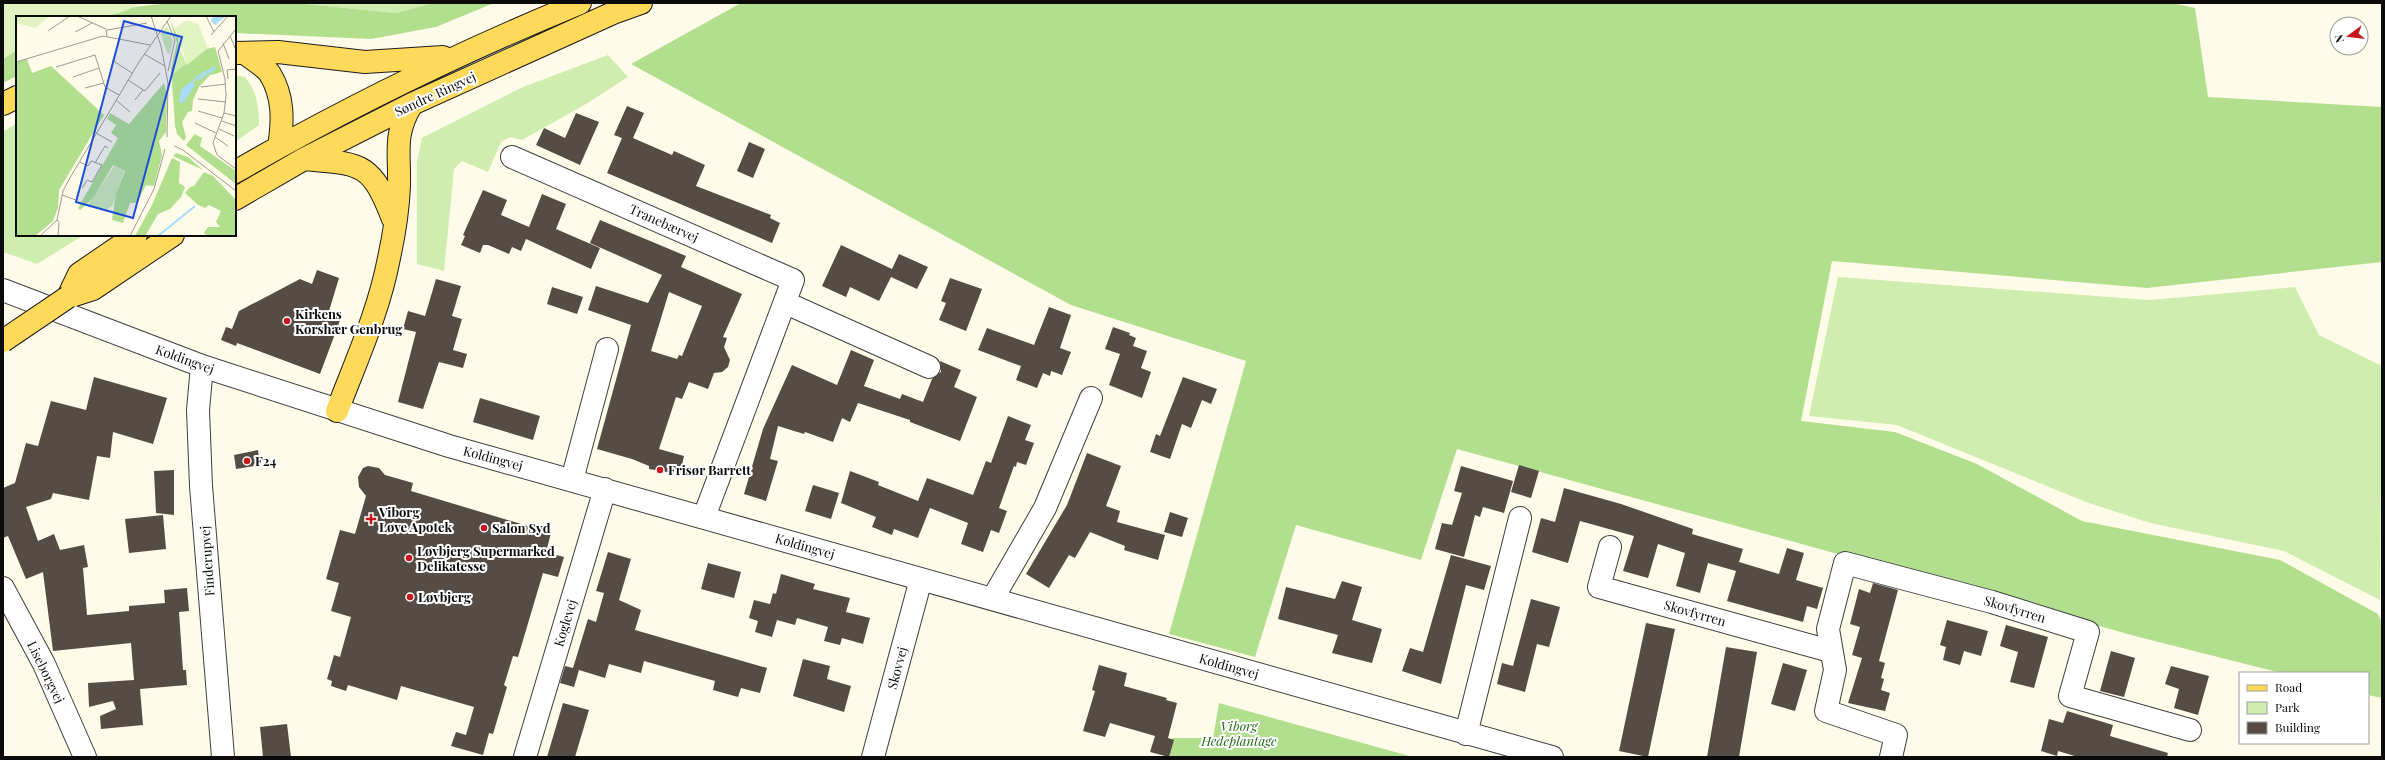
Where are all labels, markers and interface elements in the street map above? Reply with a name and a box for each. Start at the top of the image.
inset map [16,16,236,236]
north arrow [2329,16,2369,56]
text: N [2331,33,2347,44]
street label: Søndre Ringvej [391,67,478,120]
street label: Tranebærvej [627,200,701,245]
place label: Kirkens Korshær Genbrug [295,305,403,337]
marker: Kirkens Korshær Genbrug [282,316,292,326]
street label: Koldingvej [154,340,217,377]
street label: Koldingvej [461,441,525,474]
place label: F24 [255,452,276,469]
marker: F24 [242,456,252,466]
place label: Frisør Barrett [668,461,751,478]
marker: Frisør Barrett [655,465,665,475]
place label: Viborg Løve Apotek [378,503,453,535]
marker: Viborg Løve Apotek [366,514,376,524]
place label: Salon Syd [492,519,551,536]
marker: Salon Syd [479,523,489,533]
street label: Finderupvej [196,525,217,597]
street label: Koldingvej [773,529,837,562]
place label: Løvbjerg Supermarked Delikatesse [417,542,555,574]
marker: Løvbjerg Supermarked Delikatesse [404,553,414,563]
place label: Løvbjerg [418,588,472,605]
street label: Skovfyrren [1982,591,2048,626]
marker: Løvbjerg [405,592,415,602]
street label: Skovfyrren [1662,596,1728,630]
street label: Koglevej [549,597,580,649]
street label: Liseborgvej [24,638,69,706]
street label: Skovvej [883,645,910,691]
street label: Koldingvej [1197,649,1261,682]
legend [2239,672,2369,744]
text: Road [2275,679,2302,695]
text: Park [2275,699,2300,715]
park label: Viborg Hedeplantage [1200,717,1277,749]
text: Building [2275,719,2321,735]

